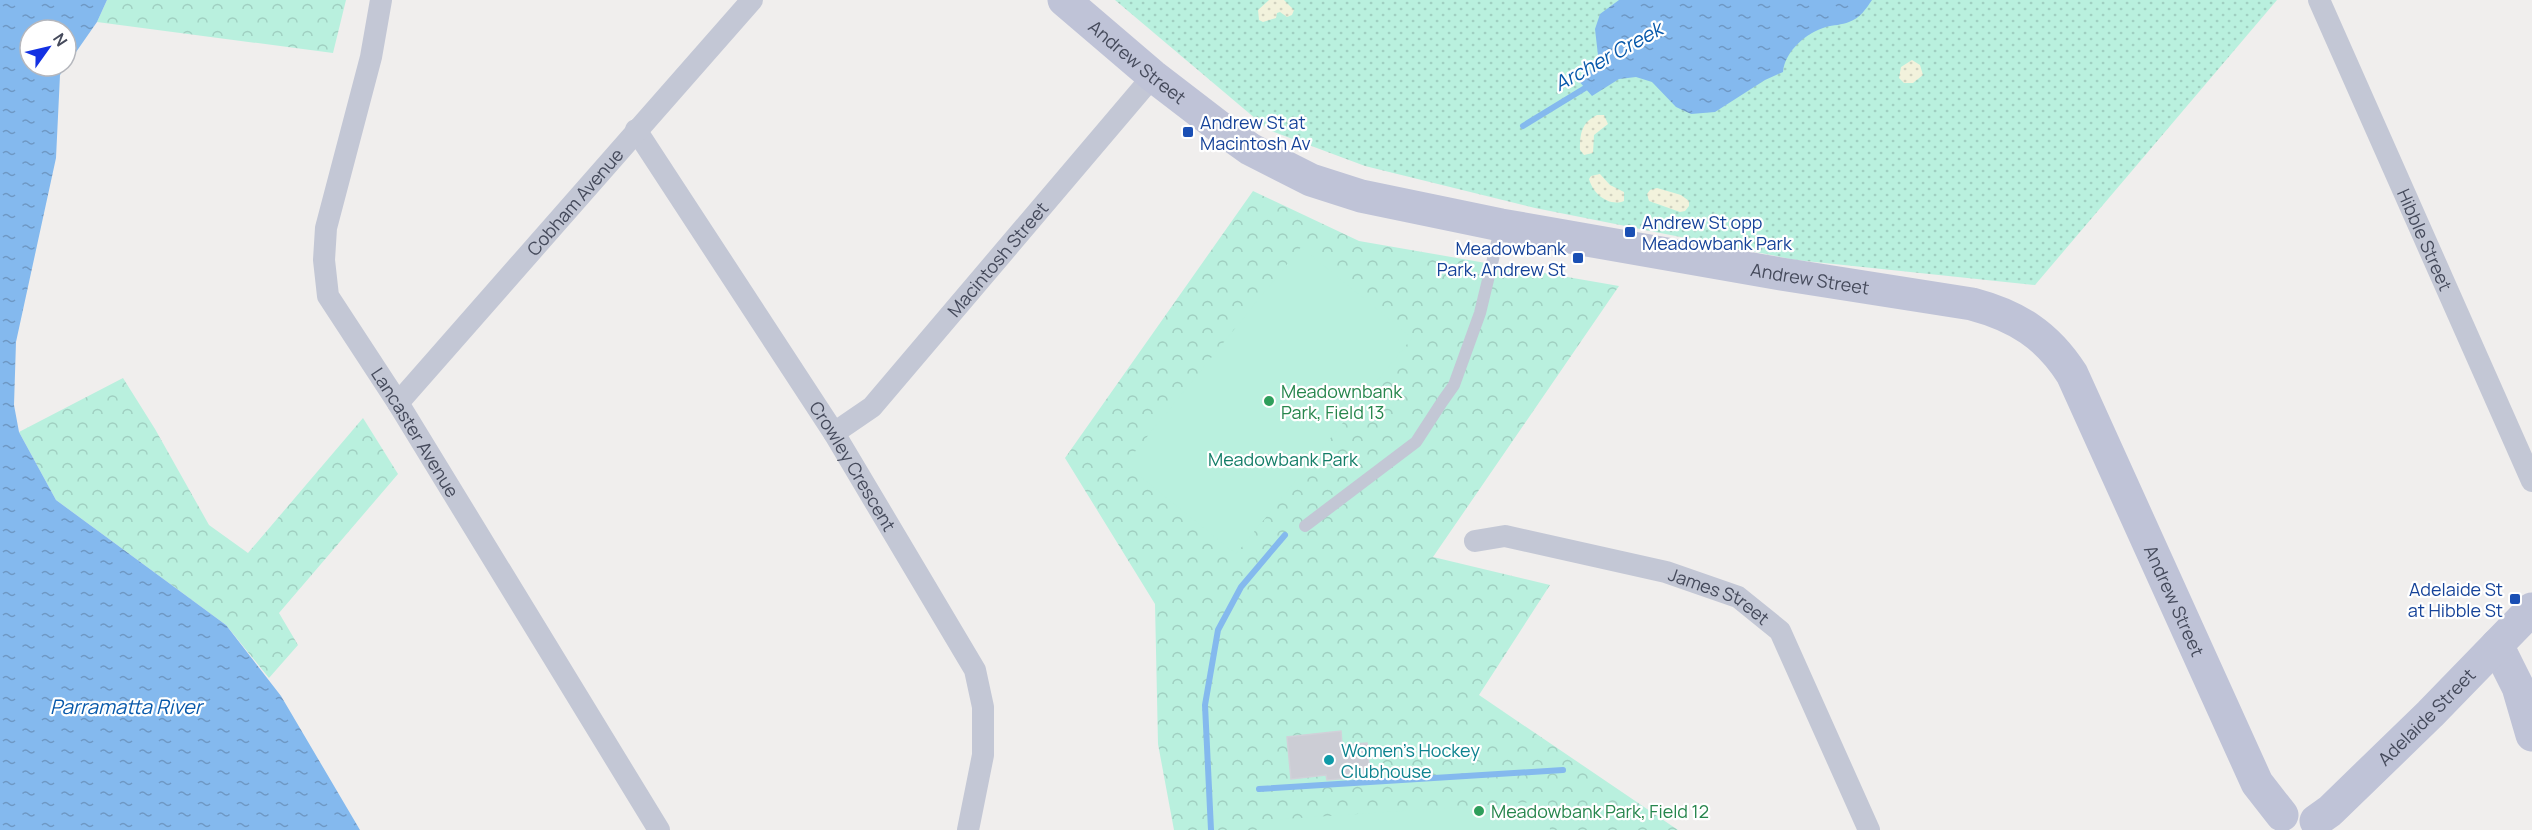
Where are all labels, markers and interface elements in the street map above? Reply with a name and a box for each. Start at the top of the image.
street label: Andrew Street [1084,14,1191,109]
water label: Archer Creek [1549,14,1670,97]
north arrow [18,18,78,78]
text: N [48,29,73,51]
place label: Andrew St at Macintosh Av [1200,110,1311,155]
marker: Andrew St at Macintosh Av [1181,125,1195,139]
street label: Cobham Avenue [521,143,629,260]
street label: Hibble Street [2392,185,2458,294]
street label: Macintosh Street [942,197,1053,322]
place label: Andrew St opp Meadowbank Park [1642,210,1793,255]
marker: Andrew St opp Meadowbank Park [1623,225,1637,239]
place label: Meadowbank Park, Andrew St [1437,236,1567,281]
marker: Meadowbank Park, Andrew St [1571,251,1585,265]
street label: Andrew Street [1749,257,1871,300]
street label: Lancaster Avenue [366,363,465,502]
place label: Meadownbank Park, Field 13 [1281,379,1403,424]
marker: Meadownbank Park, Field 13 [1262,394,1276,408]
street label: Crowley Crescent [804,396,902,535]
park label: Meadowbank Park [1208,447,1359,471]
street label: Andrew Street [2139,541,2210,660]
street label: James Street [1665,562,1775,630]
place label: Adelaide St at Hibble St [2408,577,2503,622]
marker: Adelaide St at Hibble St [2508,592,2522,606]
street label: Adelaide Street [2372,663,2480,771]
water label: Parramatta River [50,693,205,720]
place label: Women's Hockey Clubhouse [1341,738,1480,783]
marker: Women's Hockey Clubhouse [1322,753,1336,767]
place label: Meadowbank Park, Field 12 [1491,799,1709,823]
marker: Meadowbank Park, Field 12 [1472,804,1486,818]

